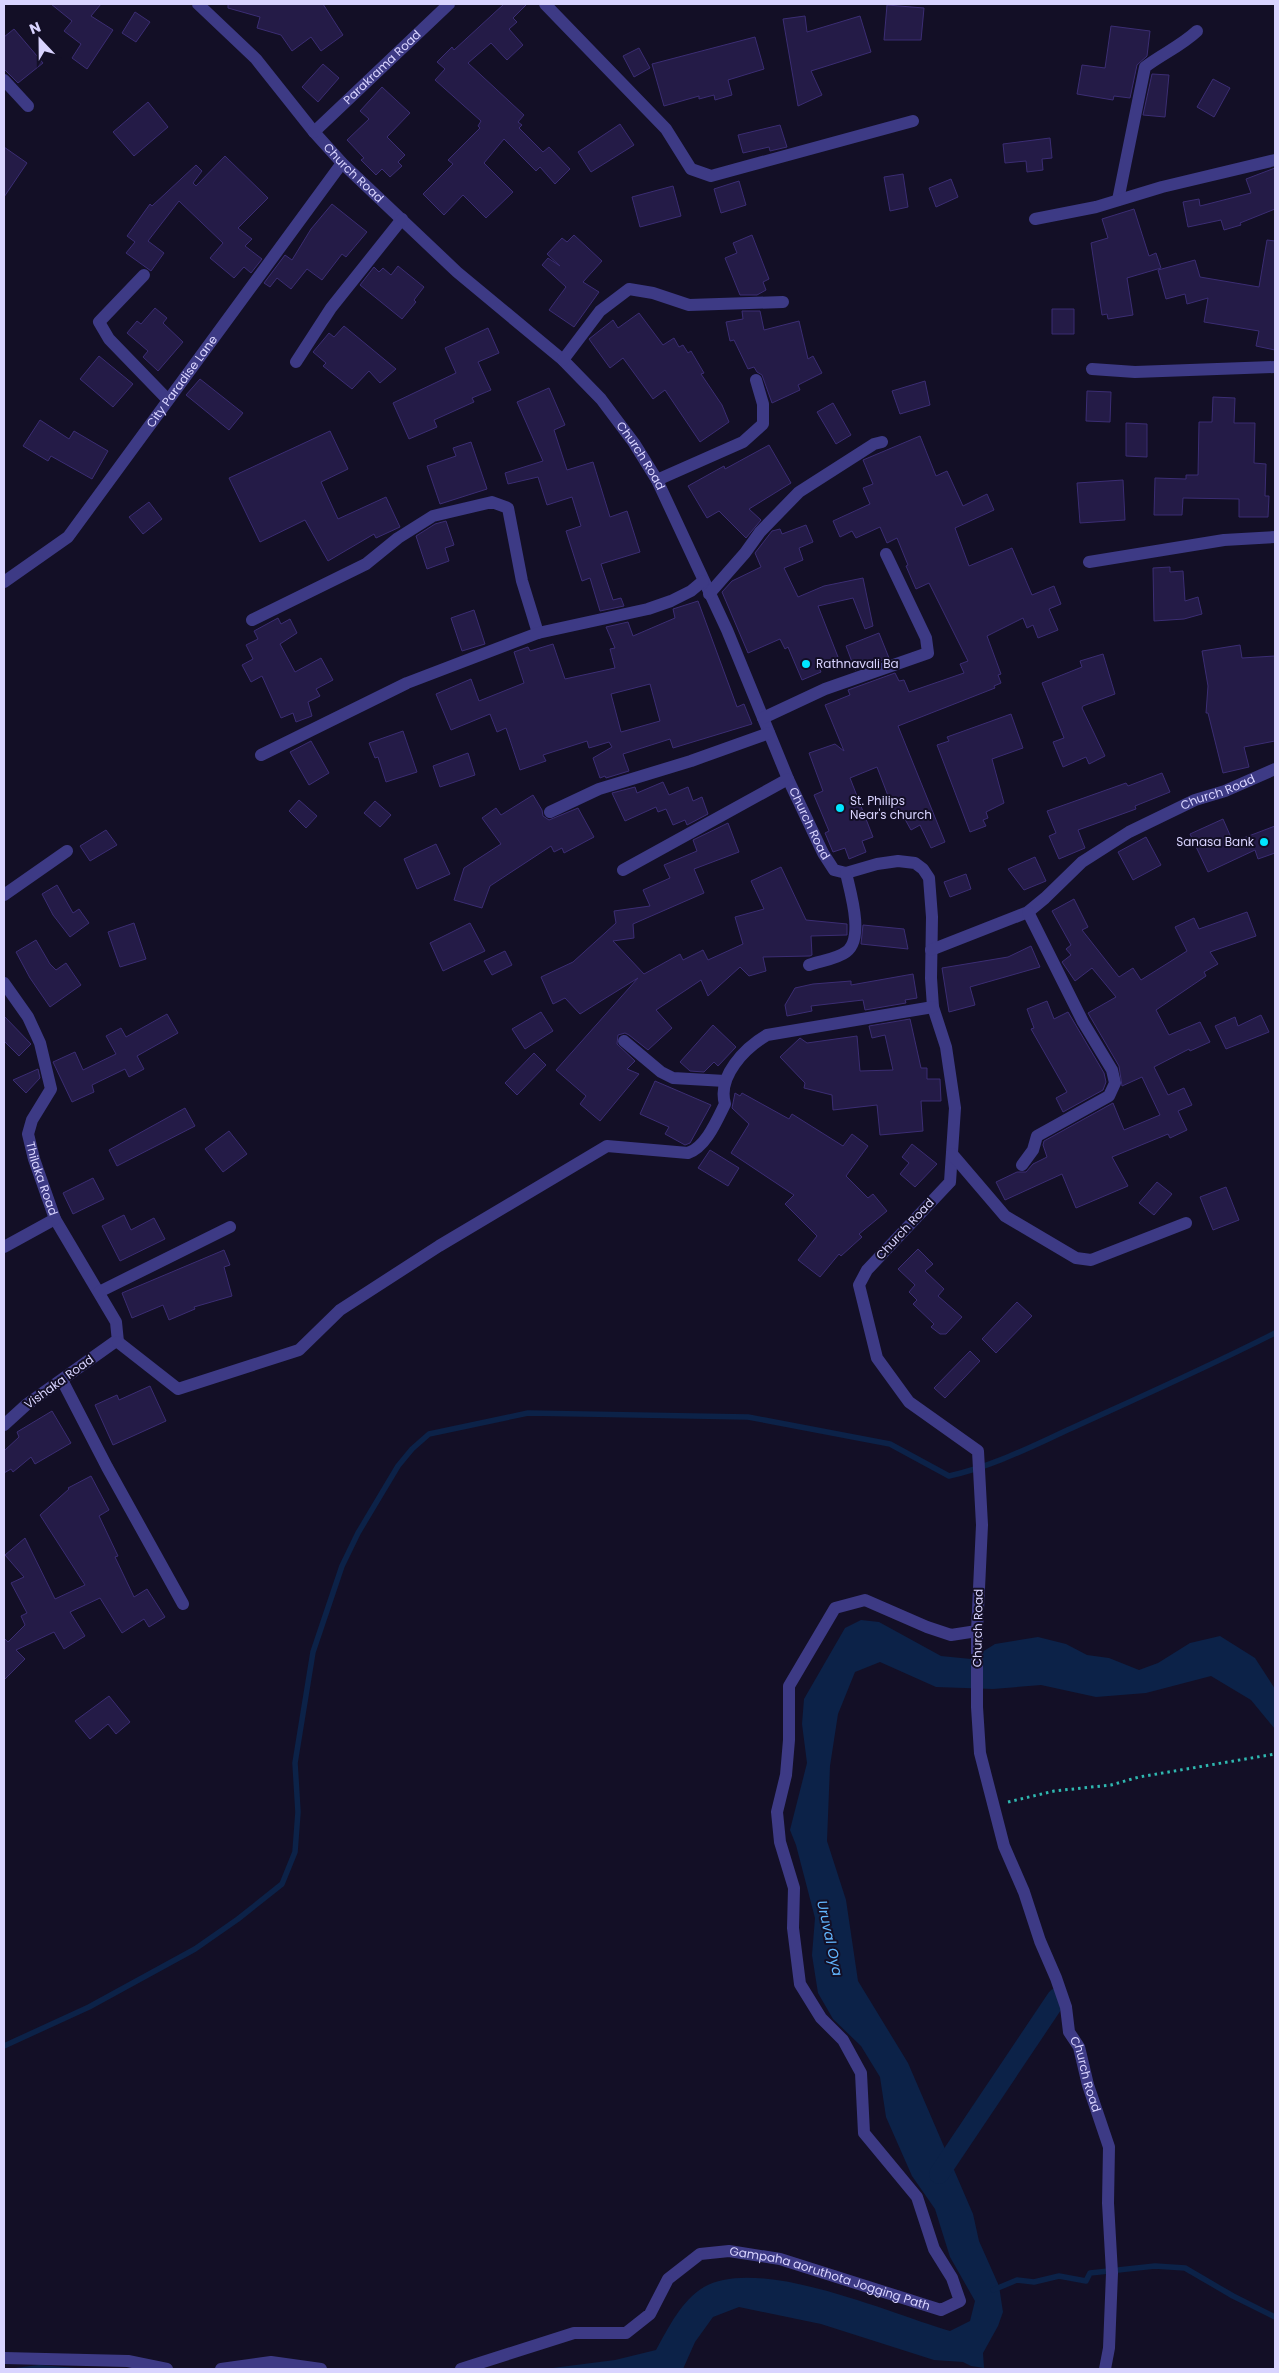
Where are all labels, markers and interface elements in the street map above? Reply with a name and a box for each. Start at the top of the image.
north arrow [15,15,65,65]
text: N [27,17,44,39]
street label: Parakrama Road [339,26,425,108]
street label: Church Road [320,139,388,206]
street label: City Paradise Lane [142,332,221,431]
street label: Church Road [613,418,669,493]
place label: Rathnavali Ba [816,655,899,672]
marker: Rathnavali Ba [800,658,812,670]
street label: Church Road [1177,770,1258,814]
street label: Church Road [785,784,834,863]
place label: St. Philips Near's church [850,792,932,823]
marker: St. Philips Near's church [834,802,846,814]
place label: Sanasa Bank [1176,833,1255,850]
marker: Sanasa Bank [1258,836,1270,848]
street label: Thilaka Road [22,1140,62,1218]
street label: Church Road [872,1194,938,1263]
street label: Vishaka Road [21,1351,97,1413]
street label: Church Road [968,1589,987,1667]
water label: Uruval Oya [812,1898,848,1978]
street label: Church Road [1066,2032,1106,2114]
street label: Gampaha aoruthota Jogging Path [728,2242,932,2314]

